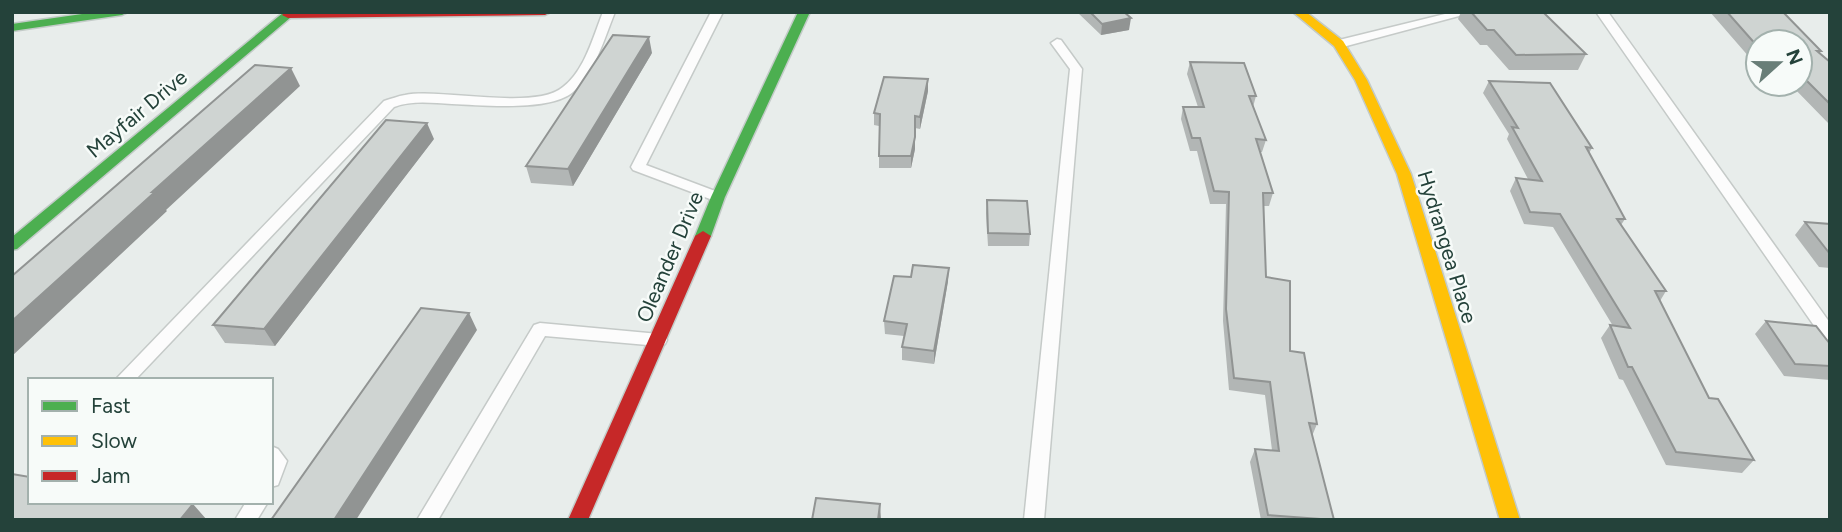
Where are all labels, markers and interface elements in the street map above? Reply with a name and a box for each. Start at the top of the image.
north arrow [1744,28,1814,98]
text: N [1781,46,1808,68]
street label: Mayfair Drive [81,64,192,163]
street label: Hydrangea Place [1412,167,1483,326]
street label: Oleander Drive [631,188,708,326]
legend [28,378,273,504]
text: Fast [91,393,131,418]
text: Slow [91,428,137,453]
text: Jam [91,463,130,488]

